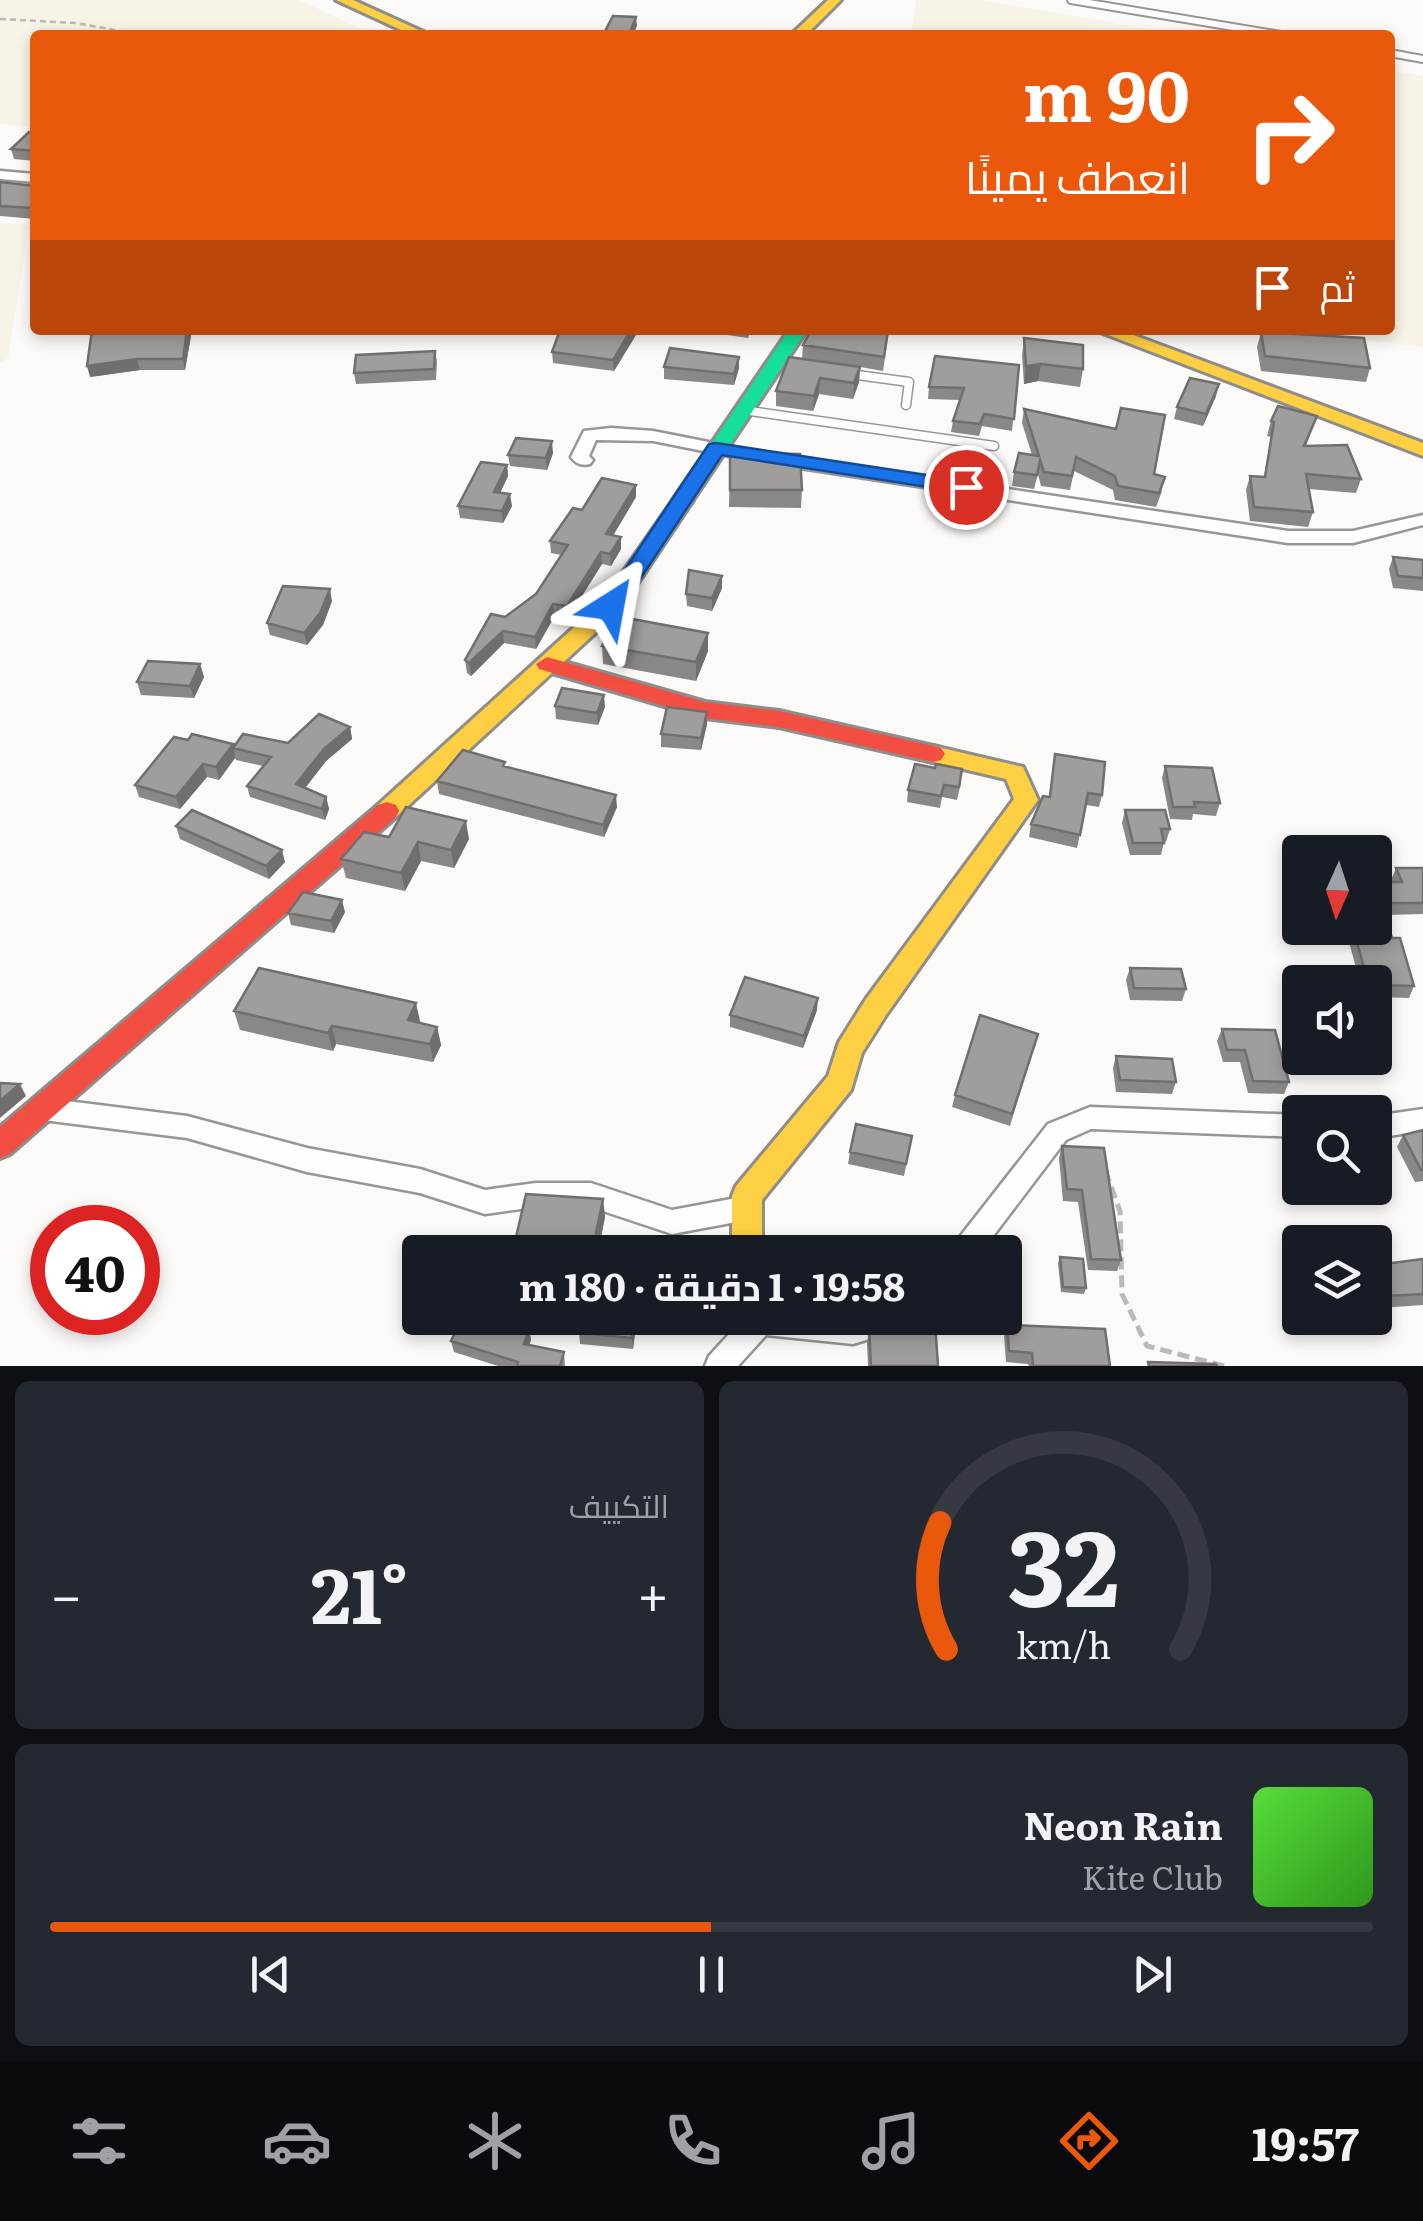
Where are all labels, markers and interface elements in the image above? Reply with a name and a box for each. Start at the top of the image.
text: 90 m [1023,40,1190,144]
icon: right [1225,70,1355,200]
text: انعطف يمينًا [965,141,1190,208]
text: ثم [1320,257,1355,314]
icon: arrive [1245,260,1300,315]
pin [924,445,1009,530]
icon: arrive [939,460,994,515]
position arrow [559,554,663,658]
north arrow [1282,835,1392,945]
map controls [1282,835,1392,1335]
button: sound [1282,965,1392,1075]
button: search [1282,1095,1392,1205]
speed limit sign: 40 [30,1205,160,1335]
button: layers [1282,1225,1392,1335]
text: 19:58 · 1 دقيقة · 180 m [519,1256,905,1313]
text: التكييف [569,1480,669,1528]
text: 32 [1007,1485,1120,1639]
text: 21° [311,1536,408,1647]
text: − [50,1551,82,1633]
text: + [637,1551,669,1633]
text: km/h [1016,1617,1111,1670]
text: Neon Rain [1023,1795,1223,1852]
text: Kite Club [1082,1852,1223,1900]
icon: previous [243,1947,298,2002]
icon: pause [684,1947,739,2002]
icon: next [1125,1947,1180,2002]
icon: filters [64,2106,134,2176]
icon: car [262,2106,332,2176]
icon: climate [460,2106,530,2176]
icon: phone [658,2106,728,2176]
icon: music [856,2106,926,2176]
icon: directions [1054,2106,1124,2176]
text: 19:57 [1252,2108,1359,2175]

